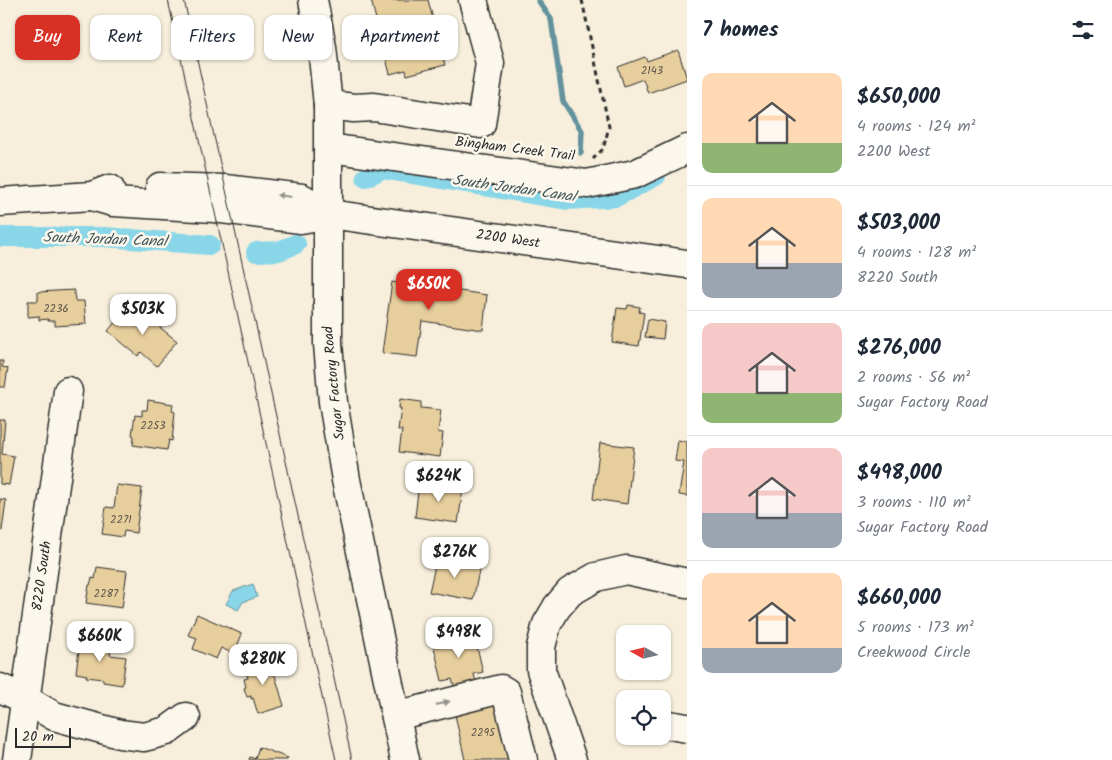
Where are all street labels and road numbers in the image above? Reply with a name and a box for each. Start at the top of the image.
street label: Bingham Creek Trail [454,131,577,167]
street label: 2200 West [475,224,542,254]
street label: Sugar Factory Road [317,324,351,441]
street label: 8220 South [26,539,58,613]

